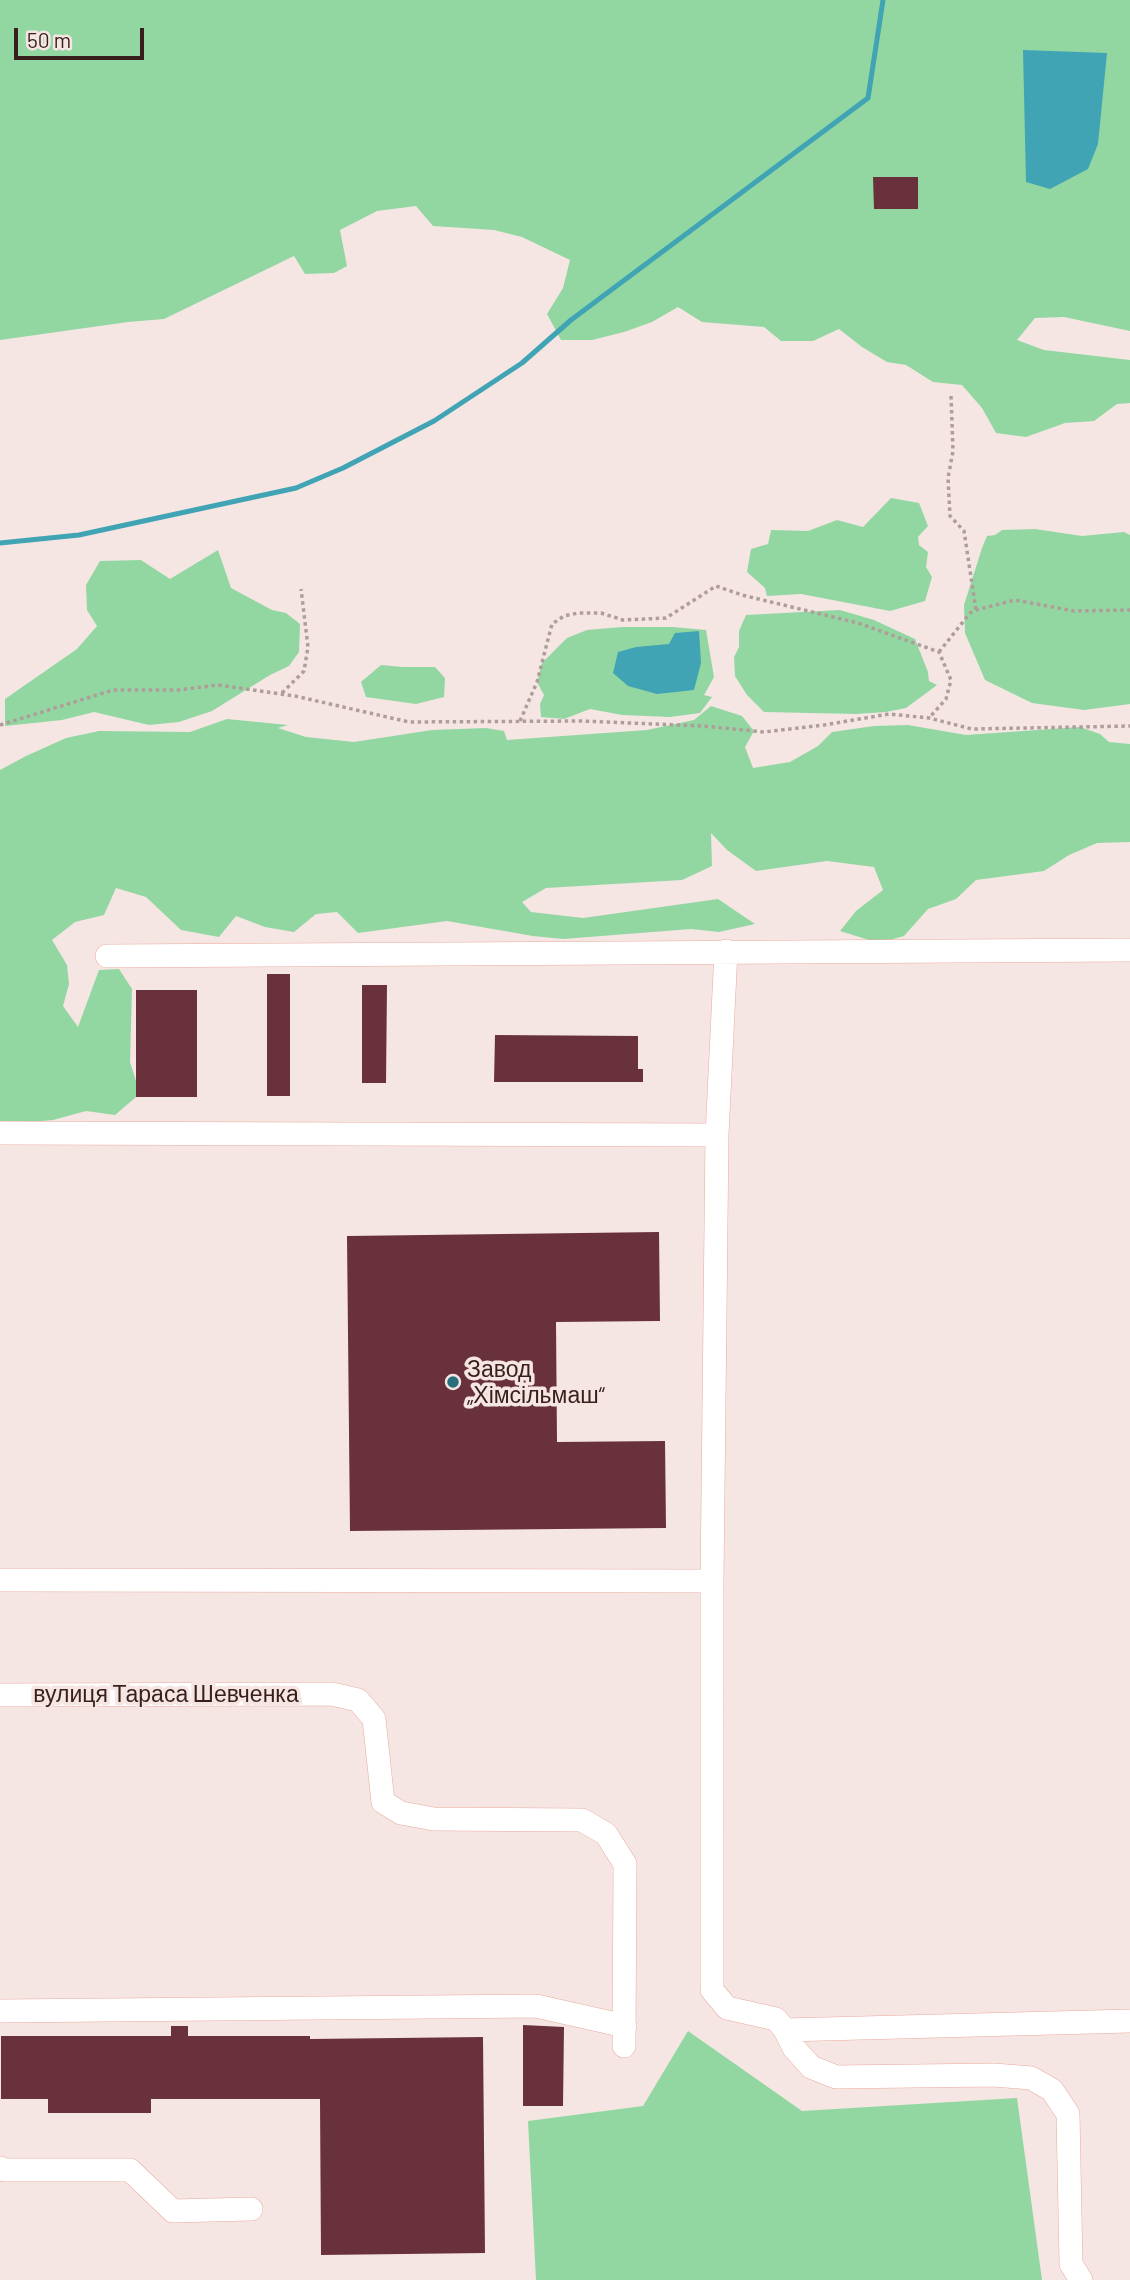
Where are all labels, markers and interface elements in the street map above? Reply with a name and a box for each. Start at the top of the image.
scale bar [18,14,147,58]
text: 50 m [27,27,71,52]
place label: Завод „Хімсільмаш“ [467,1355,605,1409]
marker: Завод „Хімсільмаш“ [445,1374,461,1390]
street label: вулиця Тараса Шевченка [33,1680,299,1708]

